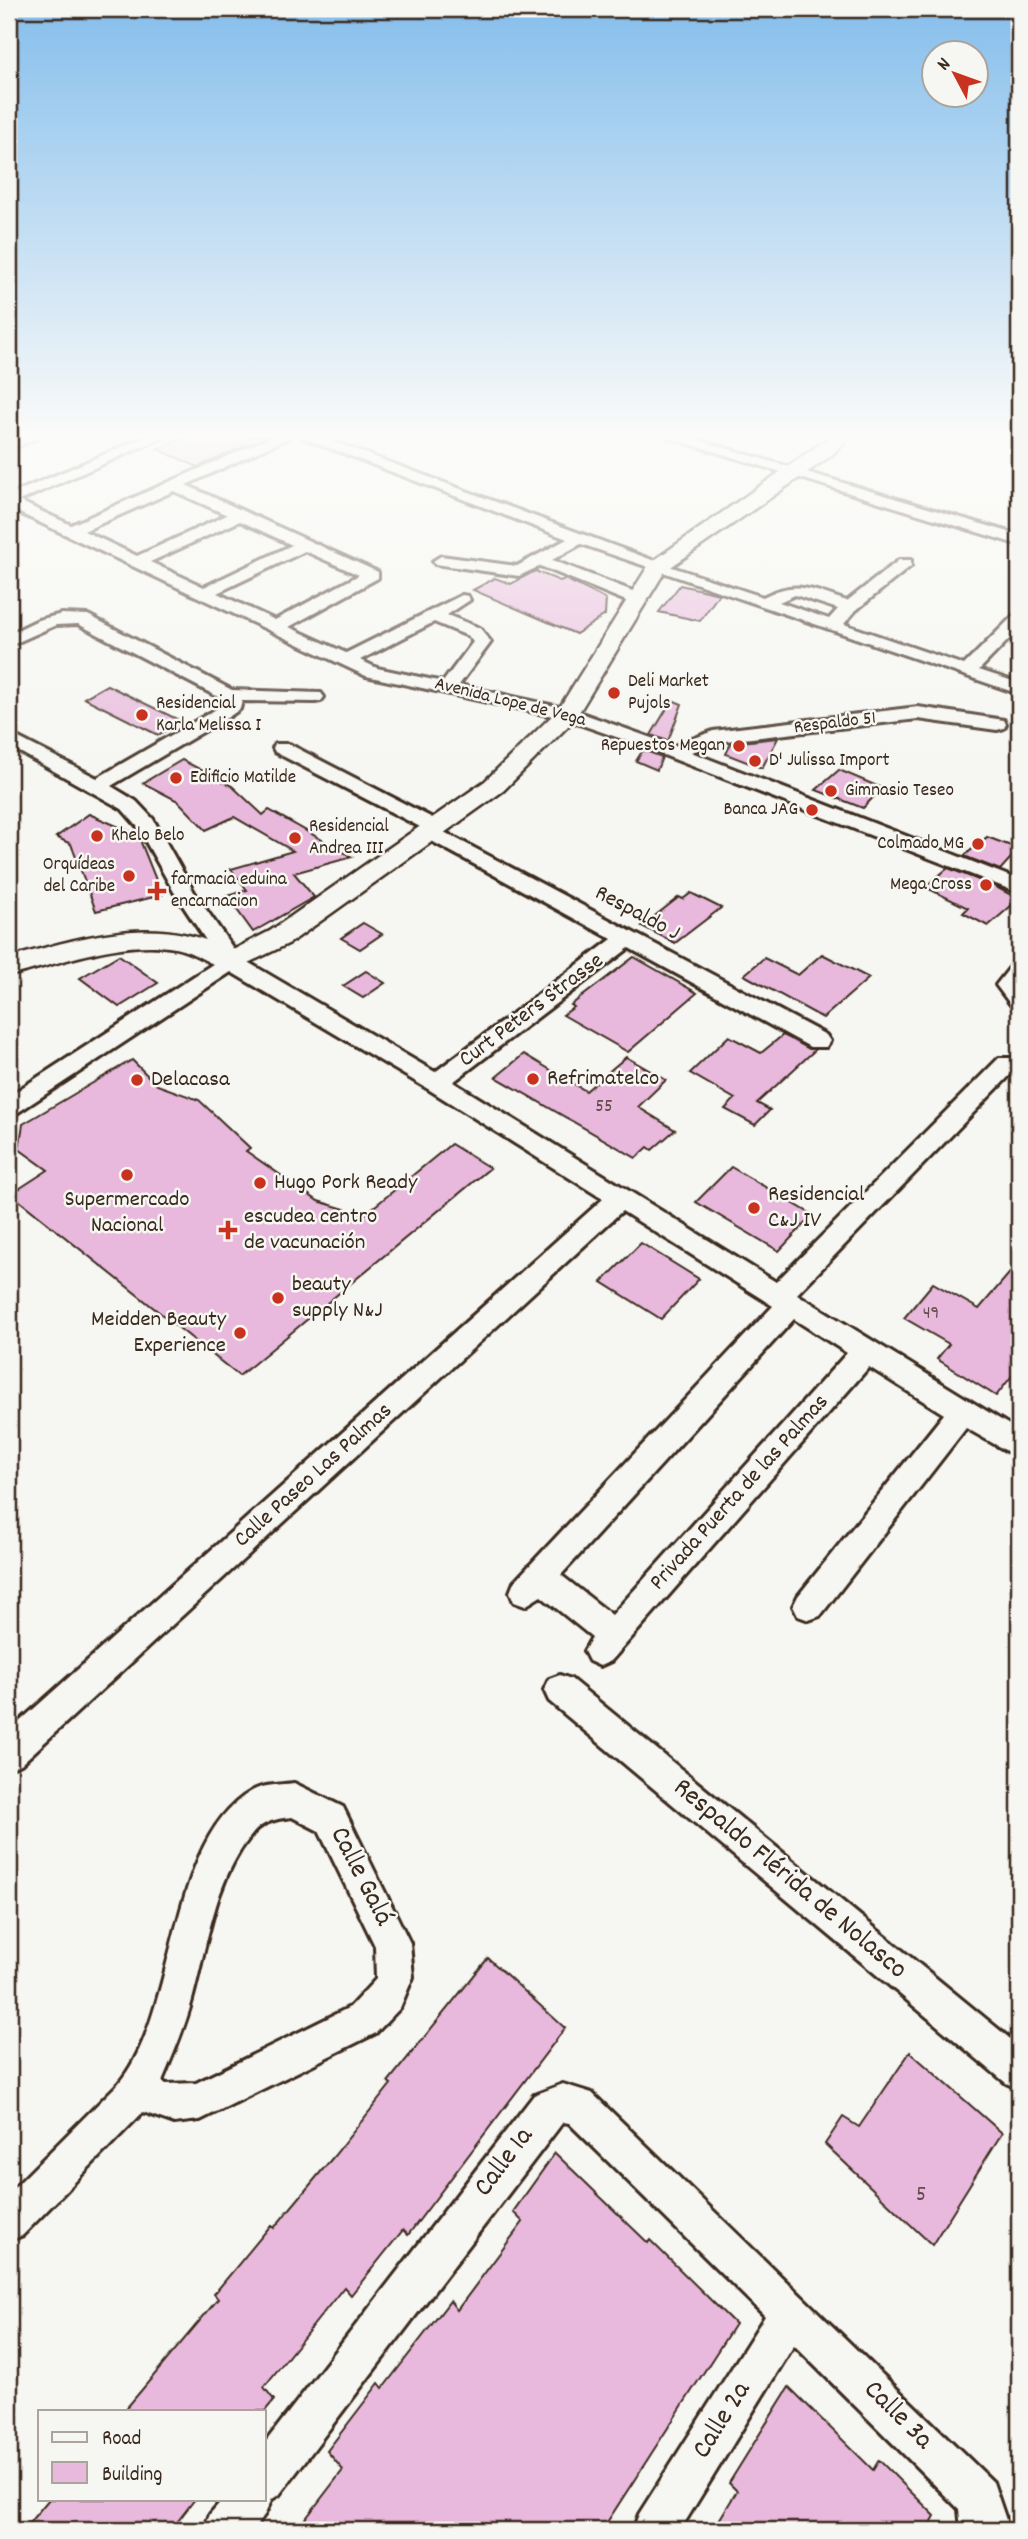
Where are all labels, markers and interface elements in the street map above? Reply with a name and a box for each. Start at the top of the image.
north arrow [920,38,990,108]
text: N [932,53,958,78]
place label: Deli Market Pujols [628,669,709,718]
street label: Avenida Lope de Vega [431,671,590,735]
marker: Deli Market Pujols [606,685,622,701]
place label: Residencial Karla Melissa I [156,691,261,740]
street label: Respaldo 51 [792,706,878,742]
marker: Residencial Karla Melissa I [134,707,150,723]
place label: Repuestos Megan [601,733,725,760]
marker: Repuestos Megan [731,738,747,754]
place label: D' Julissa Import [769,748,889,775]
marker: D' Julissa Import [747,753,763,769]
place label: Edificio Matilde [190,765,296,792]
marker: Edificio Matilde [168,770,184,786]
place label: Gimnasio Teseo [845,778,954,805]
marker: Gimnasio Teseo [823,783,839,799]
place label: Banca JAG [724,797,798,824]
marker: Banca JAG [804,802,820,818]
place label: Residencial Andrea III [309,814,389,863]
place label: Khelo Belo [111,823,185,850]
marker: Khelo Belo [89,828,105,844]
marker: Residencial Andrea III [287,830,303,846]
place label: Colmado MG [877,831,964,858]
marker: Colmado MG [970,836,986,852]
place label: Orquídeas del Caribe [43,852,115,901]
place label: farmacia eduina encarnacion [171,867,288,916]
marker: Orquídeas del Caribe [121,868,137,884]
place label: Mega Cross [890,872,972,899]
marker: Mega Cross [978,877,994,893]
street label: Respaldo J [588,878,686,950]
marker: farmacia eduina encarnacion [149,883,165,899]
street label: Curt Peters Strasse [453,946,611,1076]
place label: Refrimatelco [547,1063,659,1096]
place label: Delacasa [151,1064,231,1097]
marker: Refrimatelco [525,1071,541,1087]
marker: Delacasa [129,1072,145,1088]
house number: 55 [595,1094,613,1121]
marker: Supermercado Nacional [119,1167,135,1183]
place label: Hugo Pork Ready [274,1167,418,1200]
marker: Hugo Pork Ready [252,1175,268,1191]
place label: Residencial C&J IV [768,1179,865,1238]
place label: Supermercado Nacional [65,1184,189,1243]
marker: Residencial C&J IV [746,1200,762,1216]
place label: escudea centro de vacunación [244,1201,377,1260]
marker: escudea centro de vacunación [218,1220,238,1240]
place label: beauty supply N&J [292,1269,383,1328]
marker: beauty supply N&J [270,1290,286,1306]
house number: 49 [923,1301,939,1328]
place label: Meidden Beauty Experience [91,1304,227,1363]
marker: Meidden Beauty Experience [232,1325,248,1341]
street label: Privada Puerta de las Palmas [643,1387,837,1599]
street label: Calle Paseo Las Palmas [227,1396,401,1556]
street label: Respaldo Flérida de Nolasco [663,1770,915,1990]
street label: Calle Galá [318,1820,402,1934]
street label: Calle 1a [465,2119,545,2206]
house number: 5 [916,2179,926,2212]
street label: Calle 3a [853,2372,942,2461]
street label: Calle 2a [684,2374,763,2467]
legend [38,2410,266,2500]
text: Road [102,2425,141,2455]
text: Building [102,2461,162,2491]

